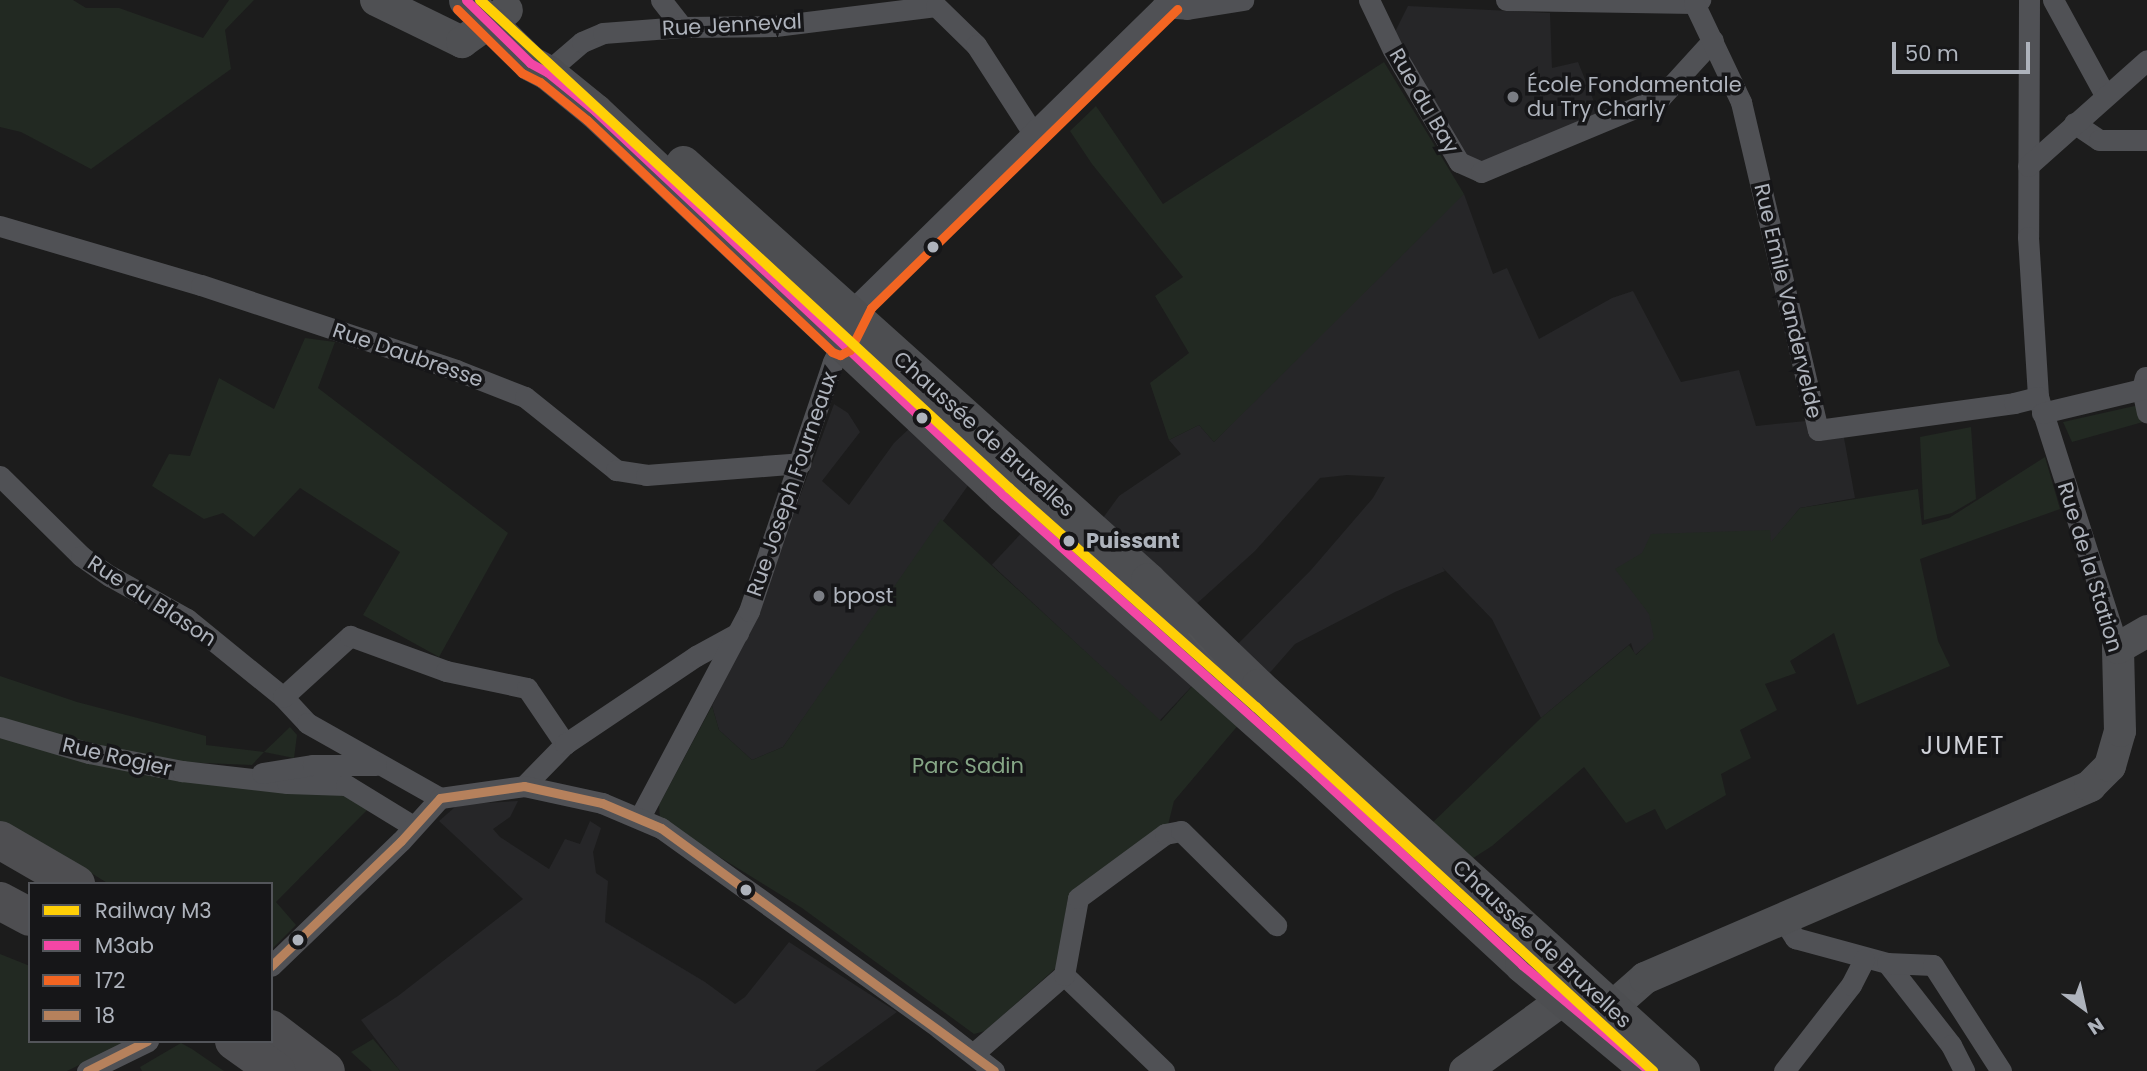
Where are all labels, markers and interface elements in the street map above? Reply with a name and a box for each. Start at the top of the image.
street label: Rue Jenneval [661,9,803,41]
scale bar [1895,28,2033,72]
text: 50 m [1905,39,1959,68]
street label: Rue du Bay [1384,44,1464,158]
place label: École Fondamentale du Try Charly [1527,72,1742,122]
marker: École Fondamentale du Try Charly [1505,89,1521,105]
street label: Rue Emile Vandervelde [1749,181,1827,421]
unlabelled marker [926,240,940,254]
street label: Rue Daubresse [330,317,486,393]
street label: Chaussée de Bruxelles [888,346,1080,522]
street label: Rue Joseph Fourneaux [742,368,842,600]
unlabelled marker [915,411,929,425]
street label: Rue de la Station [2052,479,2128,655]
place label: Puissant [1086,528,1180,554]
marker: Puissant [1058,530,1080,552]
street label: Rue du Blason [83,550,221,652]
place label: bpost [833,583,893,609]
marker: bpost [811,588,827,604]
street label: Rue Rogier [60,732,174,782]
district label: JUMET [1921,732,2005,760]
park label: Parc Sadin [912,753,1024,779]
street label: Chaussée de Bruxelles [1447,855,1637,1033]
legend [28,882,273,1043]
unlabelled marker [739,883,753,897]
text: Railway M3 [95,896,212,925]
text: M3ab [95,931,154,960]
unlabelled marker [291,933,305,947]
text: 172 [95,966,125,995]
north arrow [2049,973,2119,1043]
text: 18 [95,1001,115,1030]
text: N [2082,1011,2109,1041]

